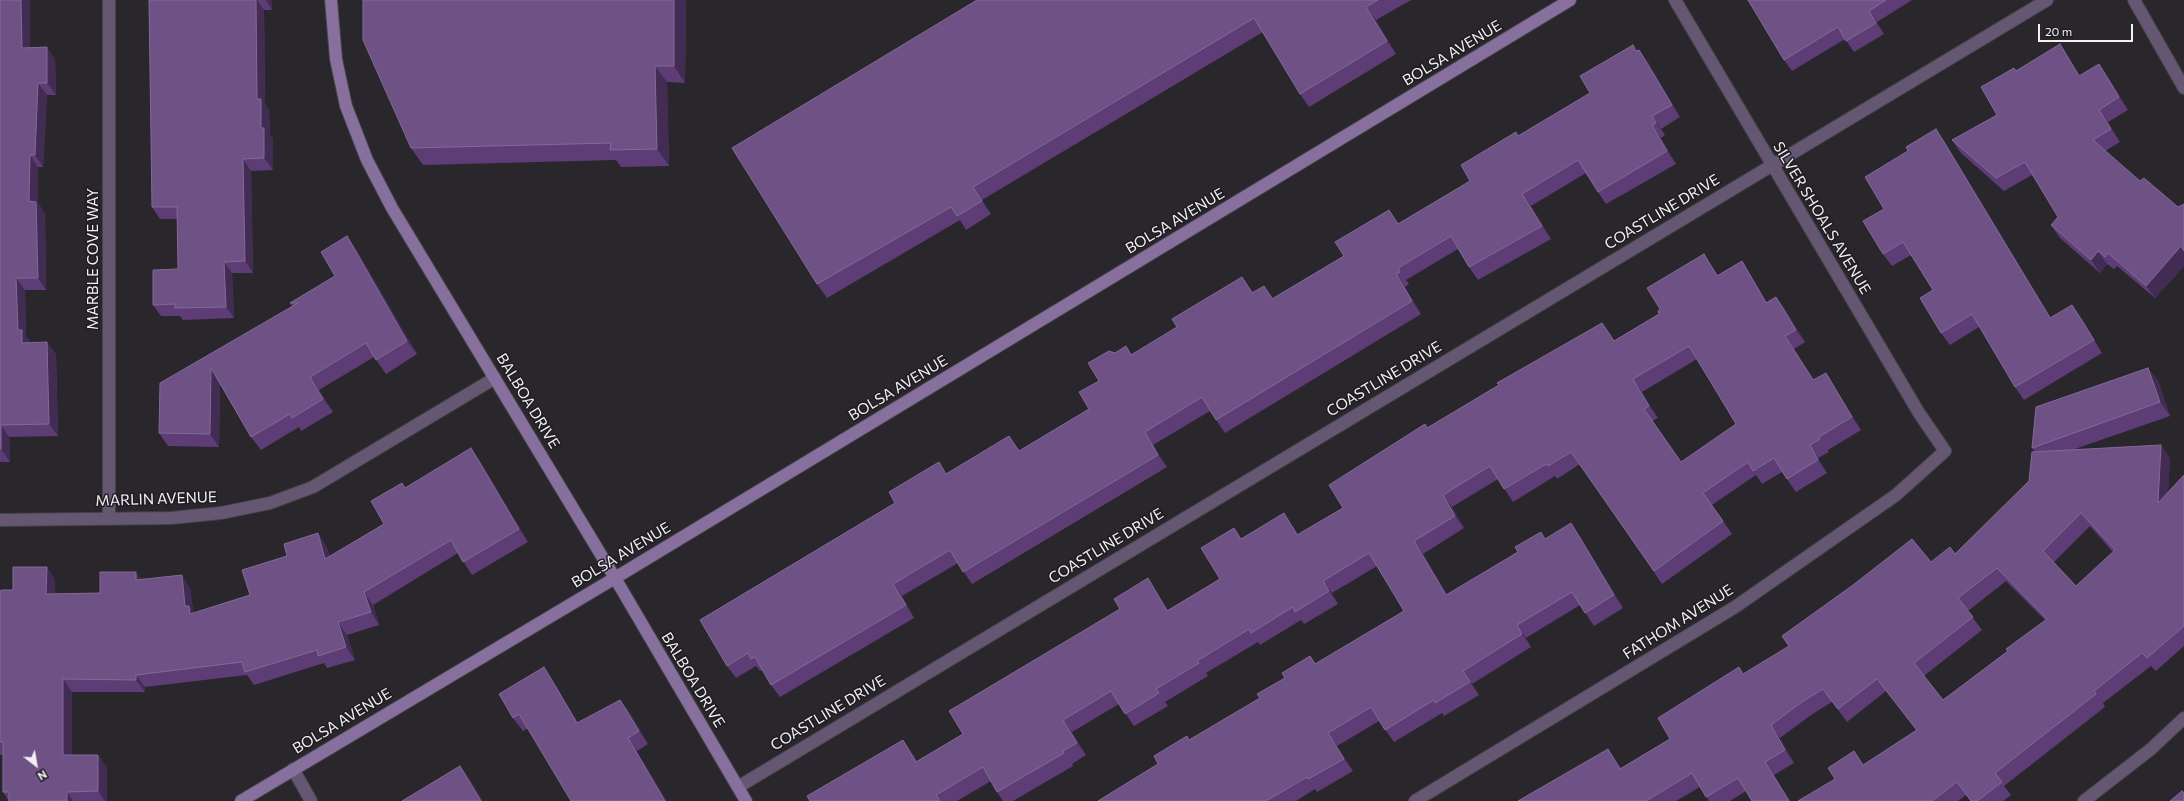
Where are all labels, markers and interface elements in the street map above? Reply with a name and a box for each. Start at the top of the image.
street label: BOLSA AVENUE [1399,16,1505,90]
scale bar [2040,16,2135,42]
text: 20 m [2045,24,2072,38]
street label: SILVER SHOALS AVENUE [1769,139,1875,297]
street label: COASTLINE DRIVE [1601,171,1723,253]
street label: BOLSA AVENUE [1122,184,1228,258]
street label: MARBLE COVE WAY [84,188,102,330]
street label: COASTLINE DRIVE [1323,338,1445,420]
street label: BALBOA DRIVE [493,350,563,452]
street label: BOLSA AVENUE [845,351,951,425]
street label: MARLIN AVENUE [95,488,217,510]
street label: COASTLINE DRIVE [1045,505,1167,587]
street label: BOLSA AVENUE [568,518,674,592]
street label: FATHOM AVENUE [1619,581,1737,663]
street label: BALBOA DRIVE [658,629,728,731]
street label: COASTLINE DRIVE [767,672,889,754]
street label: BOLSA AVENUE [289,684,395,758]
north arrow [16,745,56,785]
text: N [36,768,49,783]

